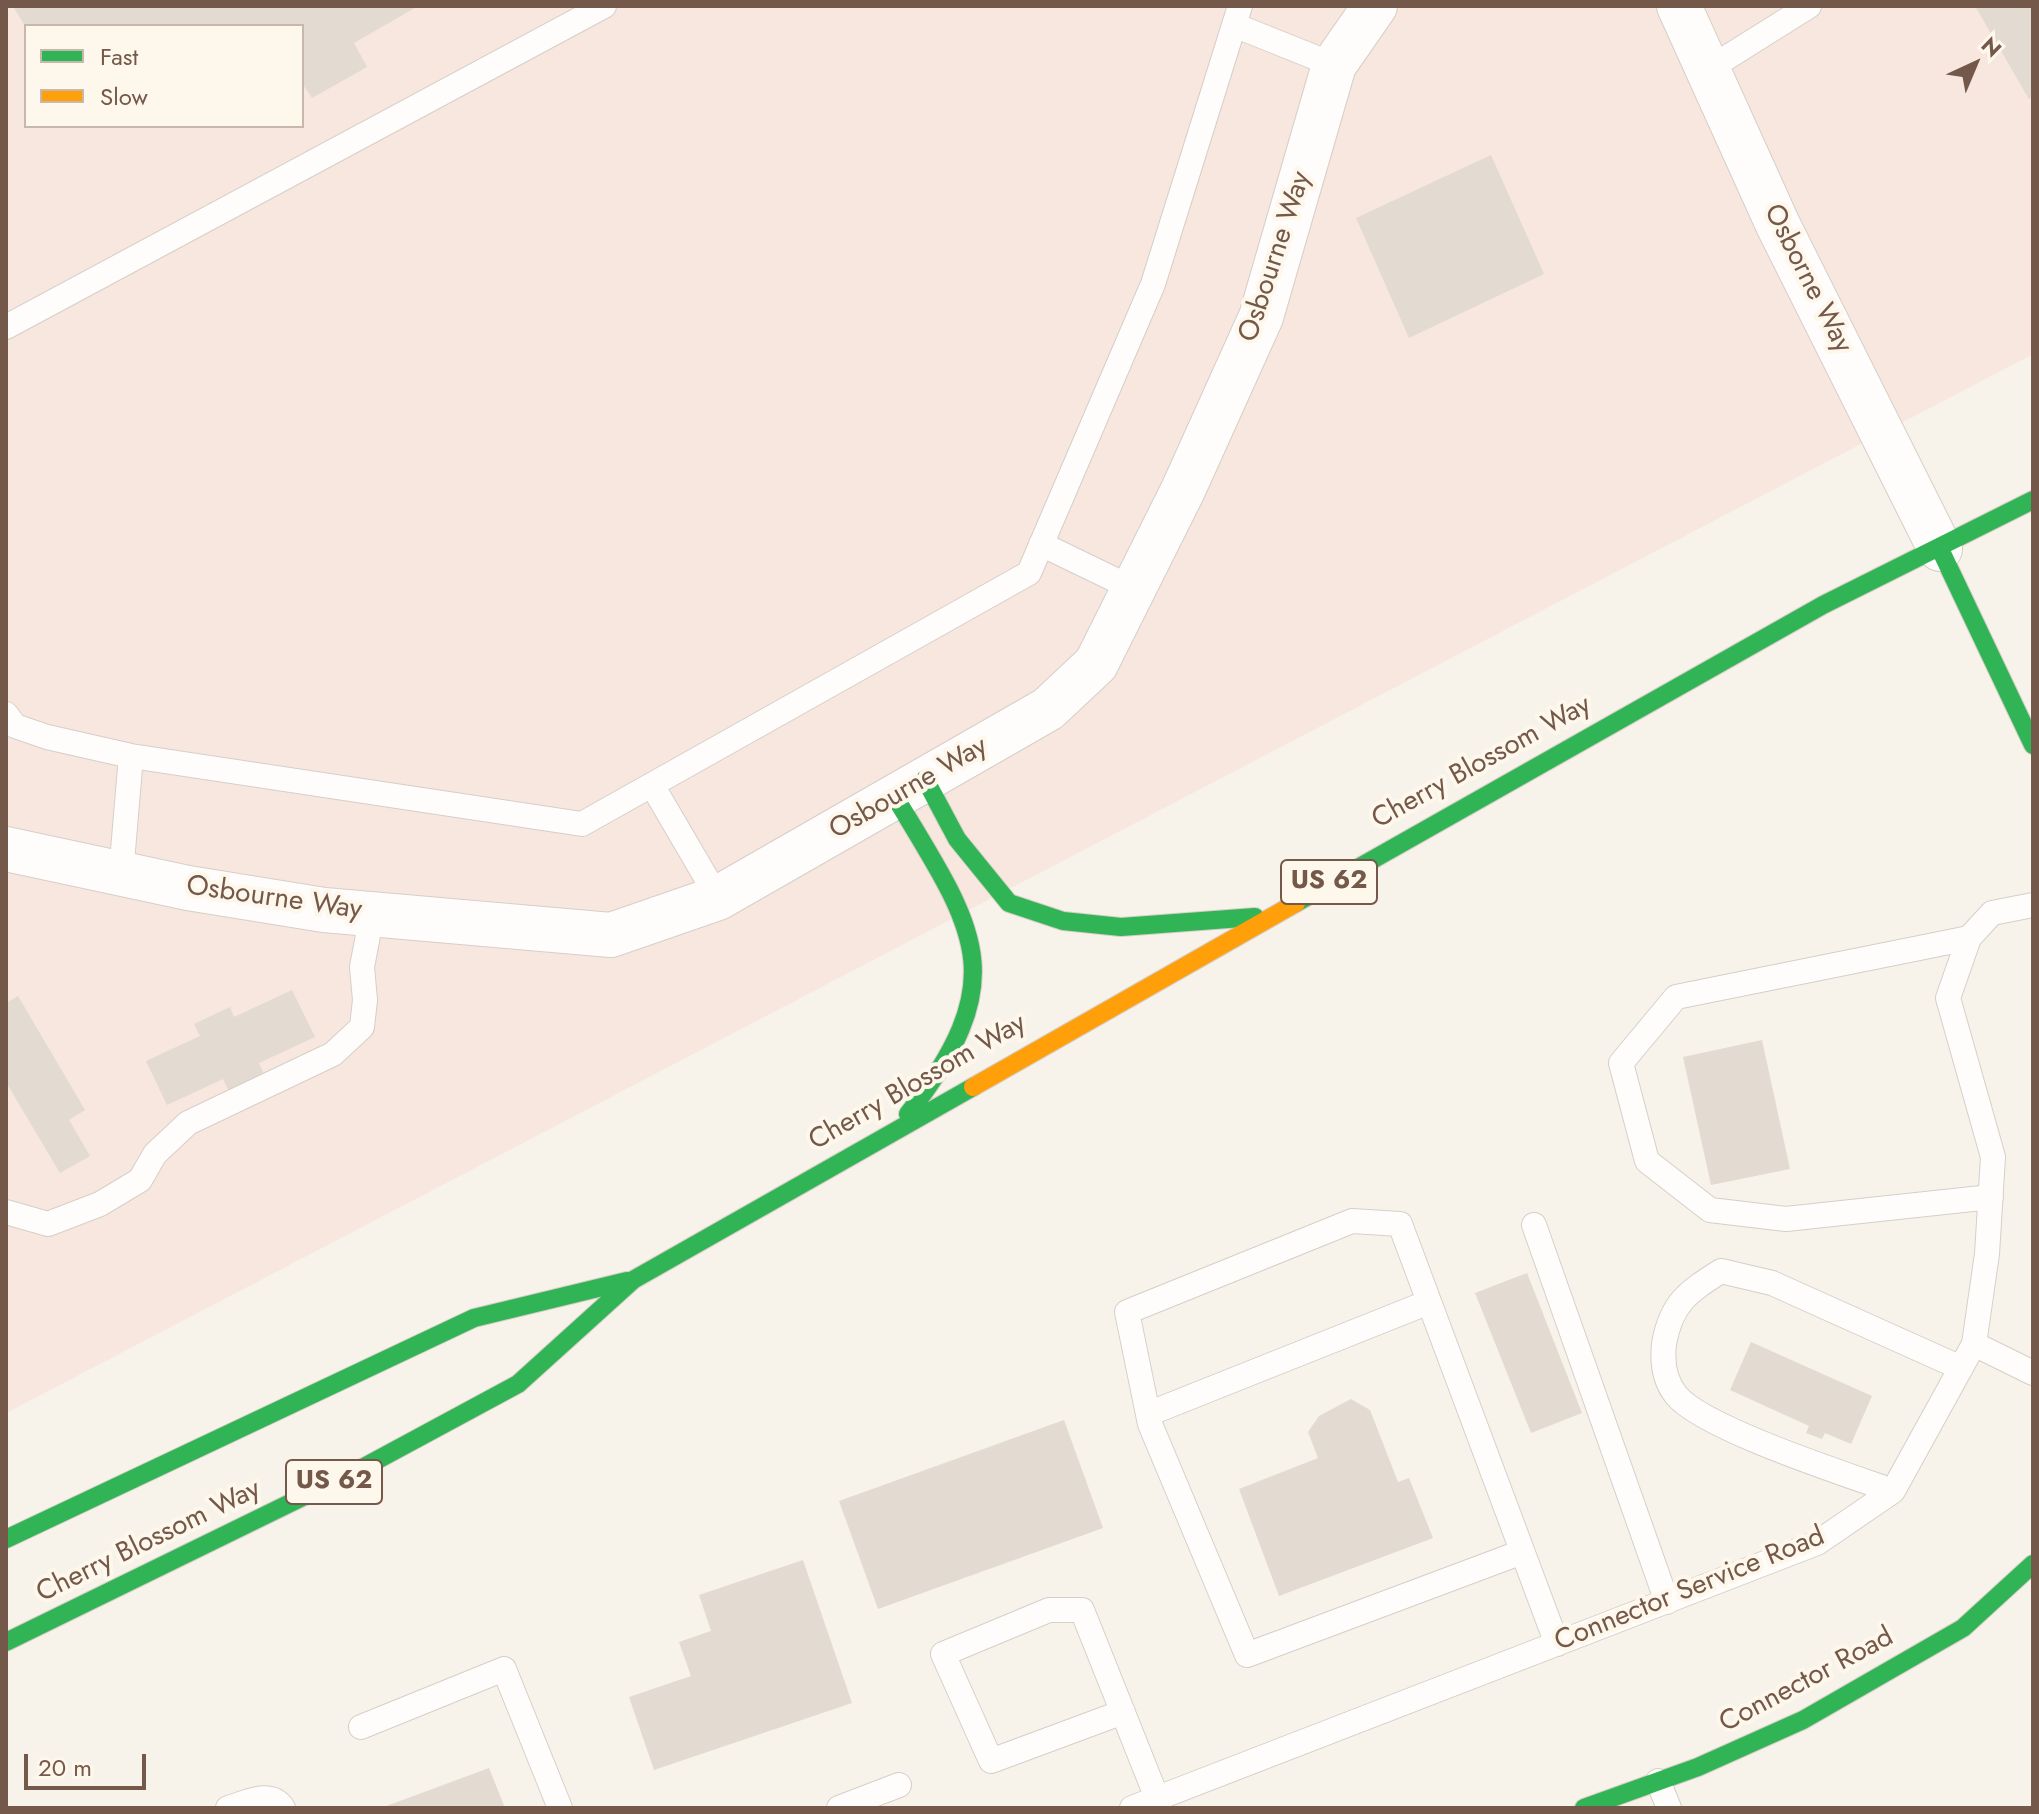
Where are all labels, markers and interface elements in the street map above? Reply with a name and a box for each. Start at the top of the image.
legend [24,24,304,128]
north arrow [1935,24,2015,104]
text: N [1974,29,2009,64]
text: Fast [100,39,138,74]
text: Slow [100,79,148,114]
street label: Osbourne Way [1233,168,1319,346]
street label: Osborne Way [1755,199,1859,359]
street label: Cherry Blossom Way [1367,689,1597,837]
street label: Osbourne Way [824,730,994,848]
road number: US 62 [1281,860,1377,904]
street label: Osbourne Way [184,870,364,928]
street label: Cherry Blossom Way [803,1007,1033,1159]
road number: US 62 [286,1460,382,1504]
street label: Cherry Blossom Way [31,1473,267,1611]
street label: Connector Service Road [1550,1520,1830,1660]
street label: Connector Road [1714,1621,1900,1741]
scale bar [28,1738,150,1788]
text: 20 m [38,1750,92,1785]

